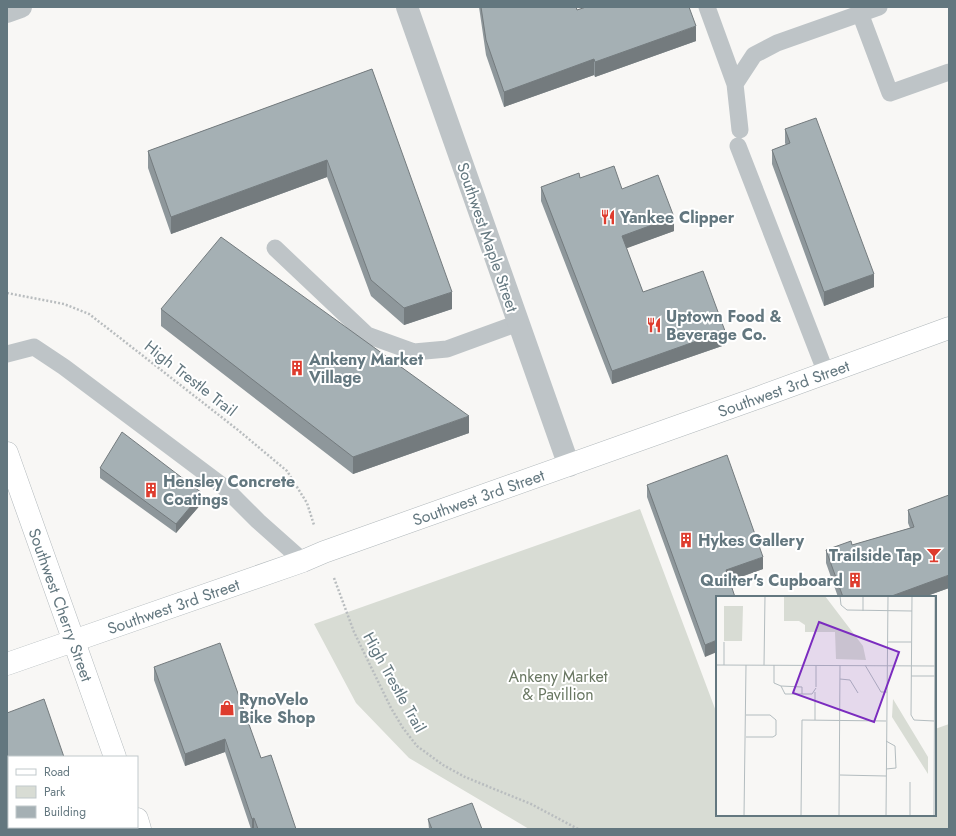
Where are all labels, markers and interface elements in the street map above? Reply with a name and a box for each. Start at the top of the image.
street label: Southwest Maple Street [451,159,524,315]
place label: Yankee Clipper [619,206,735,229]
restaurant icon: Yankee Clipper [599,208,617,226]
place label: Uptown Food & Beverage Co. [666,305,782,346]
restaurant icon: Uptown Food & Beverage Co. [645,316,663,334]
street label: High Trestle Trail [140,335,242,422]
place label: Ankeny Market Village [308,348,424,389]
street label: Southwest 3rd Street [715,354,853,423]
building icon: Ankeny Market Village [288,359,306,377]
street label: Southwest 3rd Street [409,464,548,532]
place label: Hensley Concrete Coatings [163,470,295,511]
building icon: Hensley Concrete Coatings [142,481,160,499]
street label: Southwest Cherry Street [23,525,98,685]
place label: Hykes Gallery [698,529,805,552]
building icon: Hykes Gallery [677,531,695,549]
place label: Trailside Tap [829,544,922,567]
bar icon: Trailside Tap [925,546,943,564]
place label: Quilter's Cupboard [700,569,843,592]
building icon: Quilter's Cupboard [846,571,864,589]
street label: Southwest 3rd Street [104,573,243,640]
inset map [716,596,936,816]
street label: High Trestle Trail [357,628,432,737]
park label: Ankeny Market & Pavillion [508,665,608,706]
place label: RynoVelo Bike Shop [239,688,316,729]
shop icon: RynoVelo Bike Shop [218,699,236,717]
legend [8,756,138,828]
text: Road [44,763,70,781]
text: Park [44,783,66,801]
text: Building [44,803,86,821]

